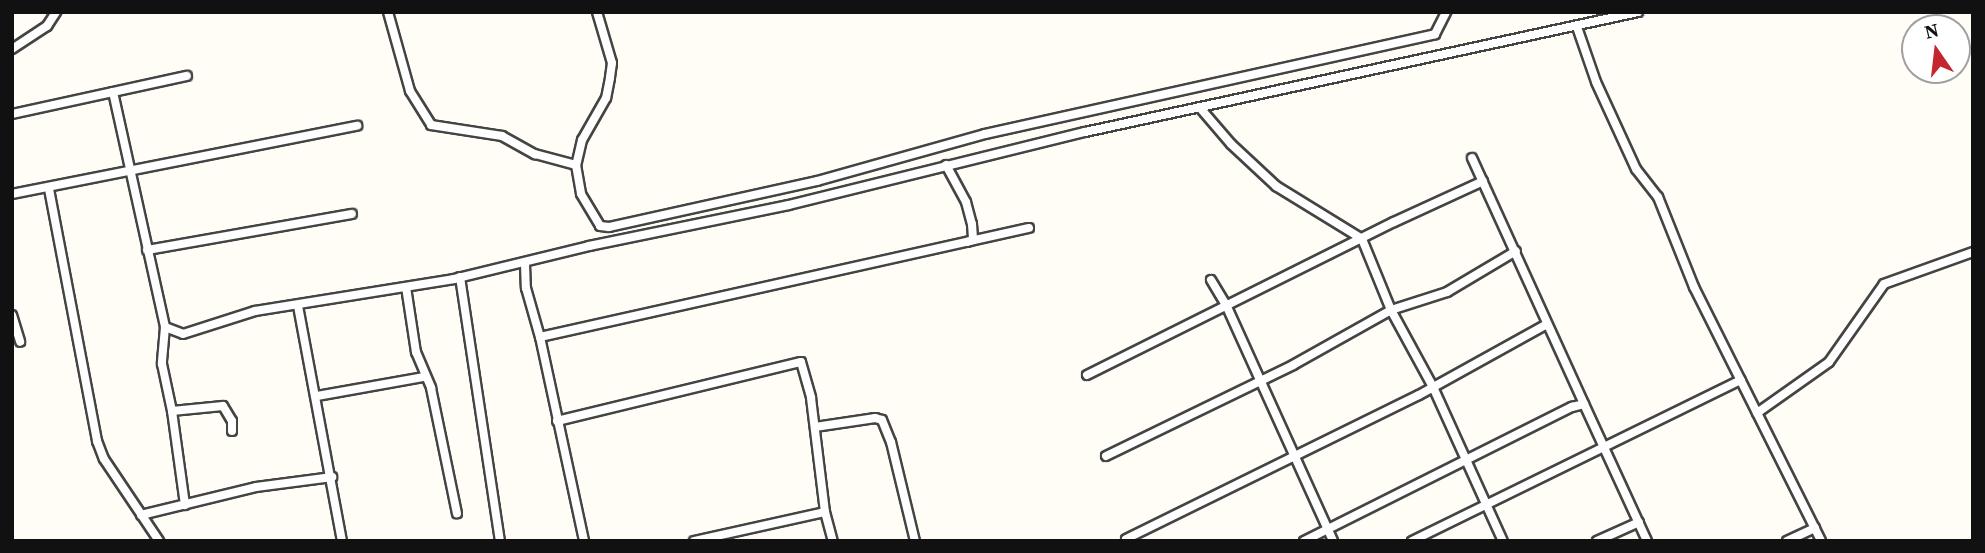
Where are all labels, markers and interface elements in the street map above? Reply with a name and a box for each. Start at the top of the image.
north arrow [1901,14,1971,84]
text: N [1922,16,1941,45]

